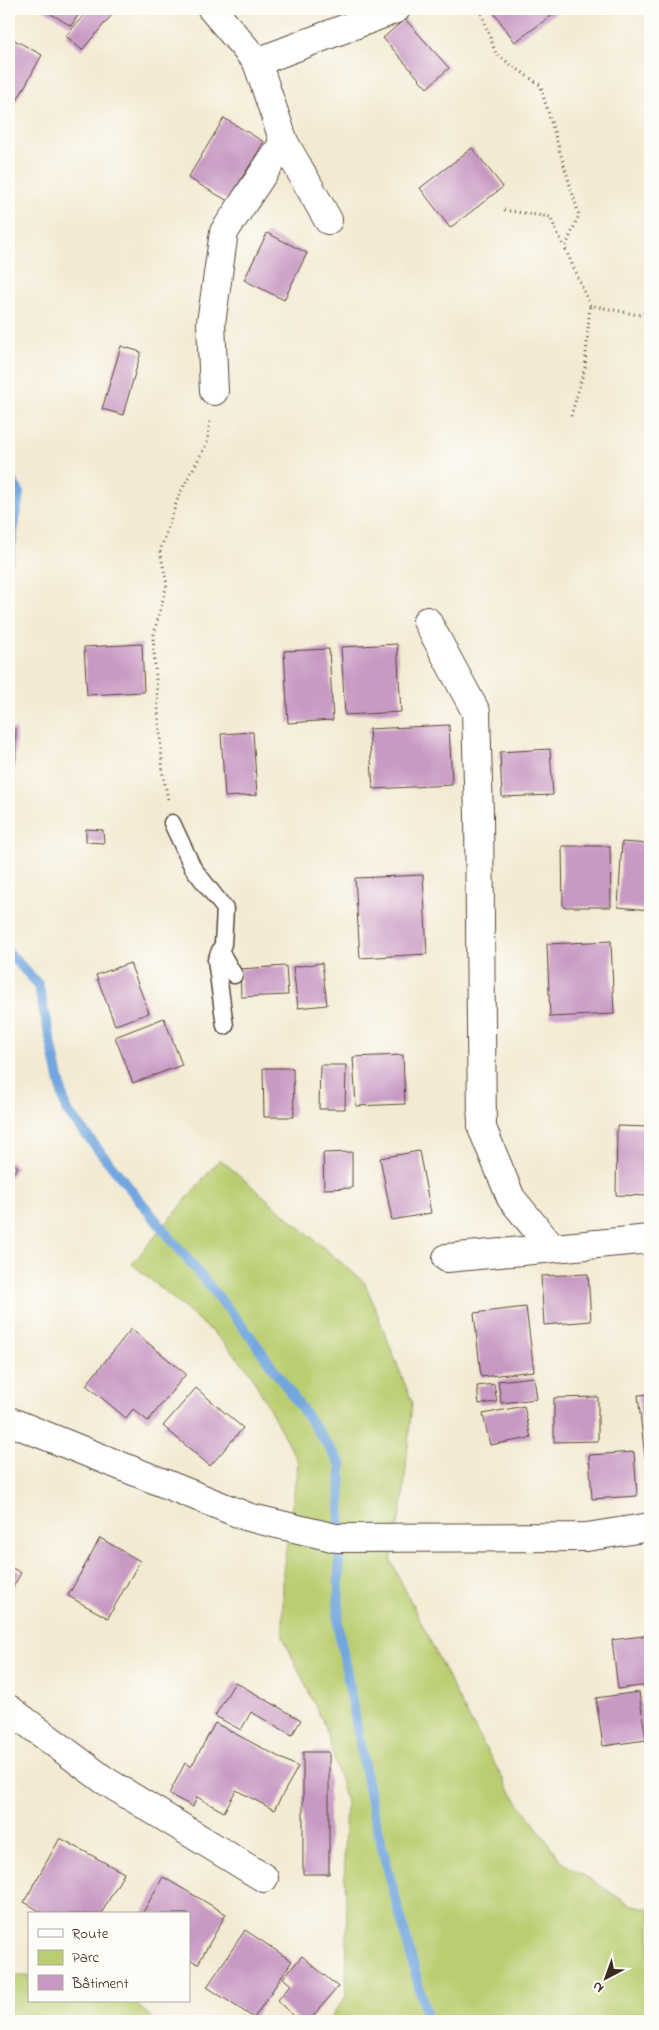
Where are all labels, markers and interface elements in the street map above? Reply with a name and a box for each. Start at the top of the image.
legend [28,1912,190,2002]
text: Route [72,1923,109,1945]
text: Parc [72,1947,100,1969]
north arrow [582,1952,632,2002]
text: Bâtiment [71,1973,129,1995]
text: N [588,1976,609,1998]

